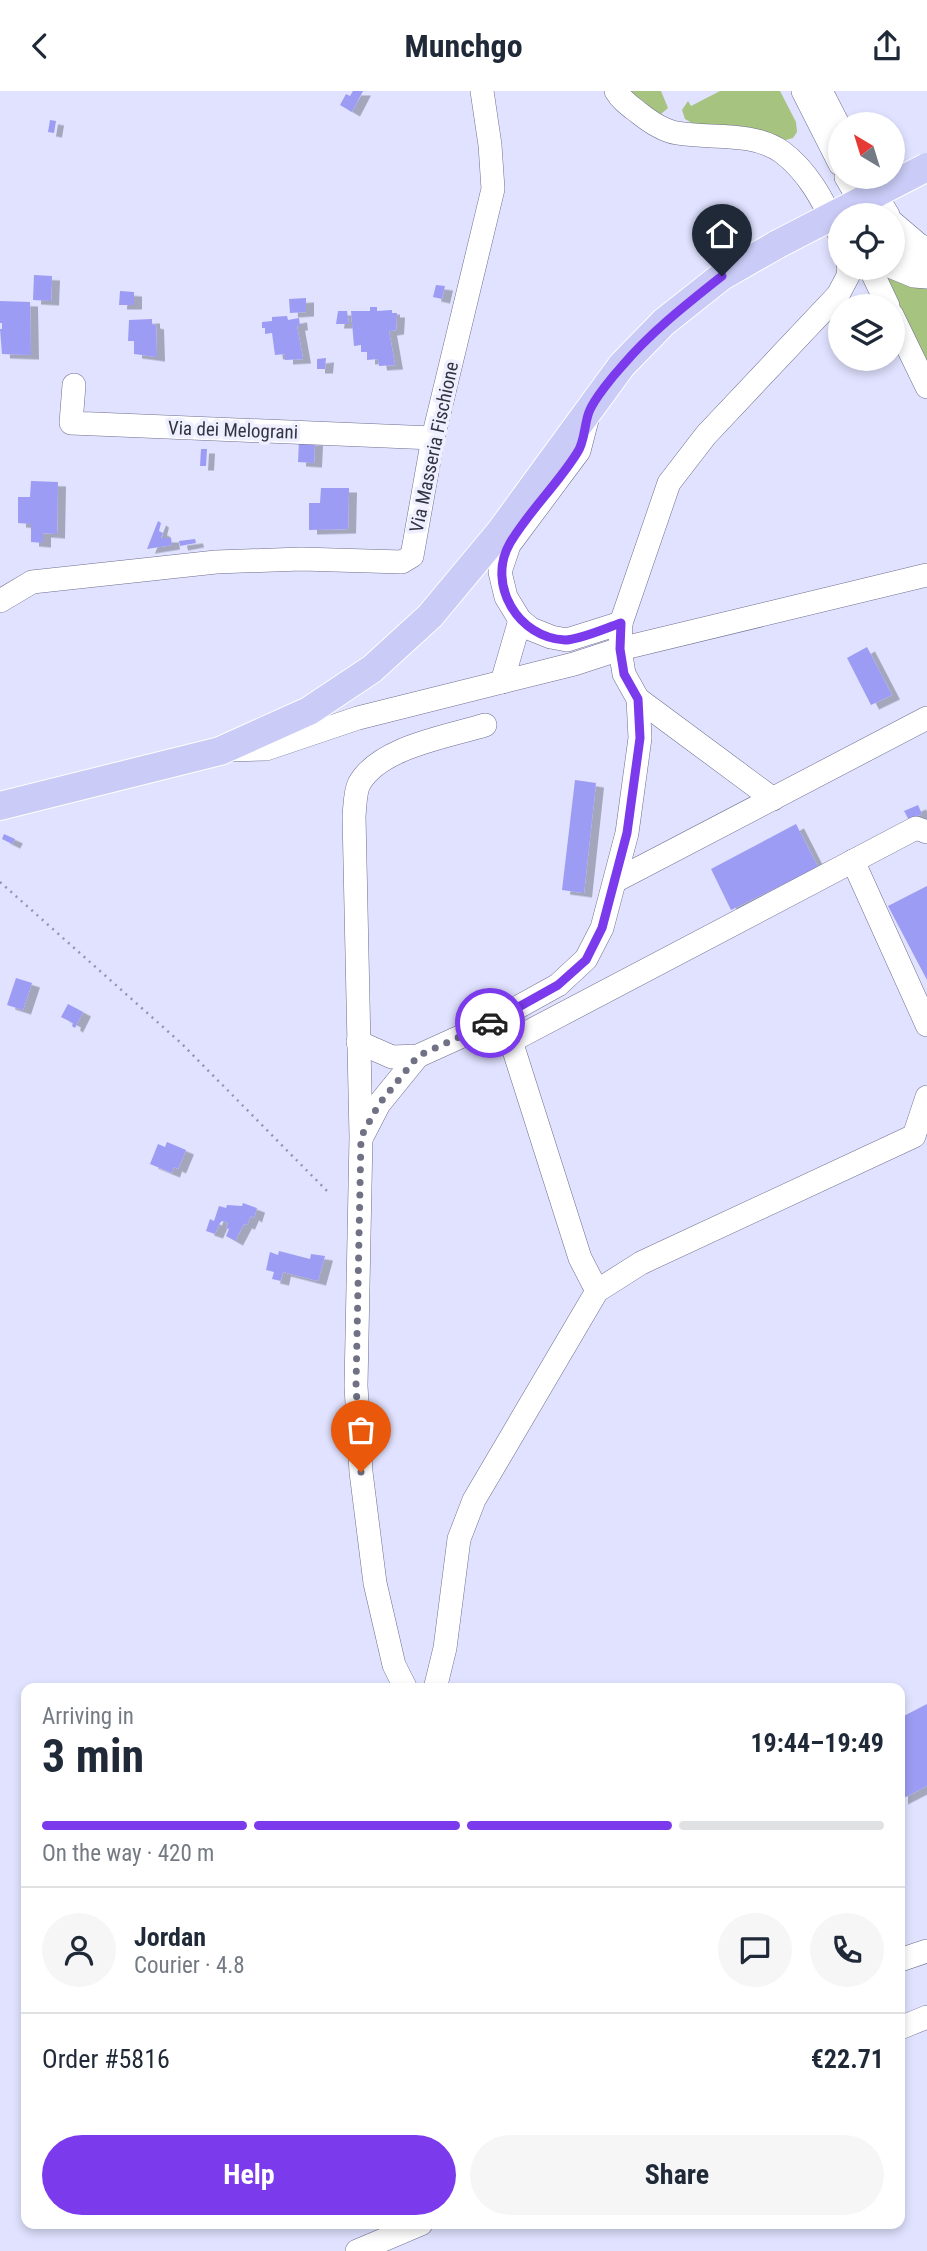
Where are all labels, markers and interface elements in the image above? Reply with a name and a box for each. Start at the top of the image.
icon: back [21,27,59,65]
text: Munchgo [404,27,523,65]
icon: share [868,27,906,65]
north arrow [828,112,905,189]
map controls [828,112,905,371]
button: locate [828,203,905,280]
pin [692,204,752,276]
icon: home [703,215,741,253]
button: layers [828,294,905,371]
street label: Via Masseria Fischione [405,359,463,534]
street label: Via dei Melograni [168,416,298,444]
courier [455,988,525,1058]
icon: car [471,1004,509,1042]
pin [331,1400,391,1472]
icon: bag [342,1411,380,1449]
text: Arriving in [42,1703,134,1730]
text: 19:44–19:49 [750,1728,884,1758]
text: 3 min [42,1729,144,1783]
text: On the way · 420 m [42,1840,214,1867]
button: person [42,1913,116,1987]
button: chat [718,1913,792,1987]
button: phone [810,1913,884,1987]
text: Jordan [134,1922,206,1952]
text: Courier · 4.8 [134,1952,245,1979]
text: Order #5816 [42,2044,170,2074]
text: €22.71 [811,2044,884,2074]
button: Help [42,2135,456,2215]
button: Share [470,2135,884,2215]

